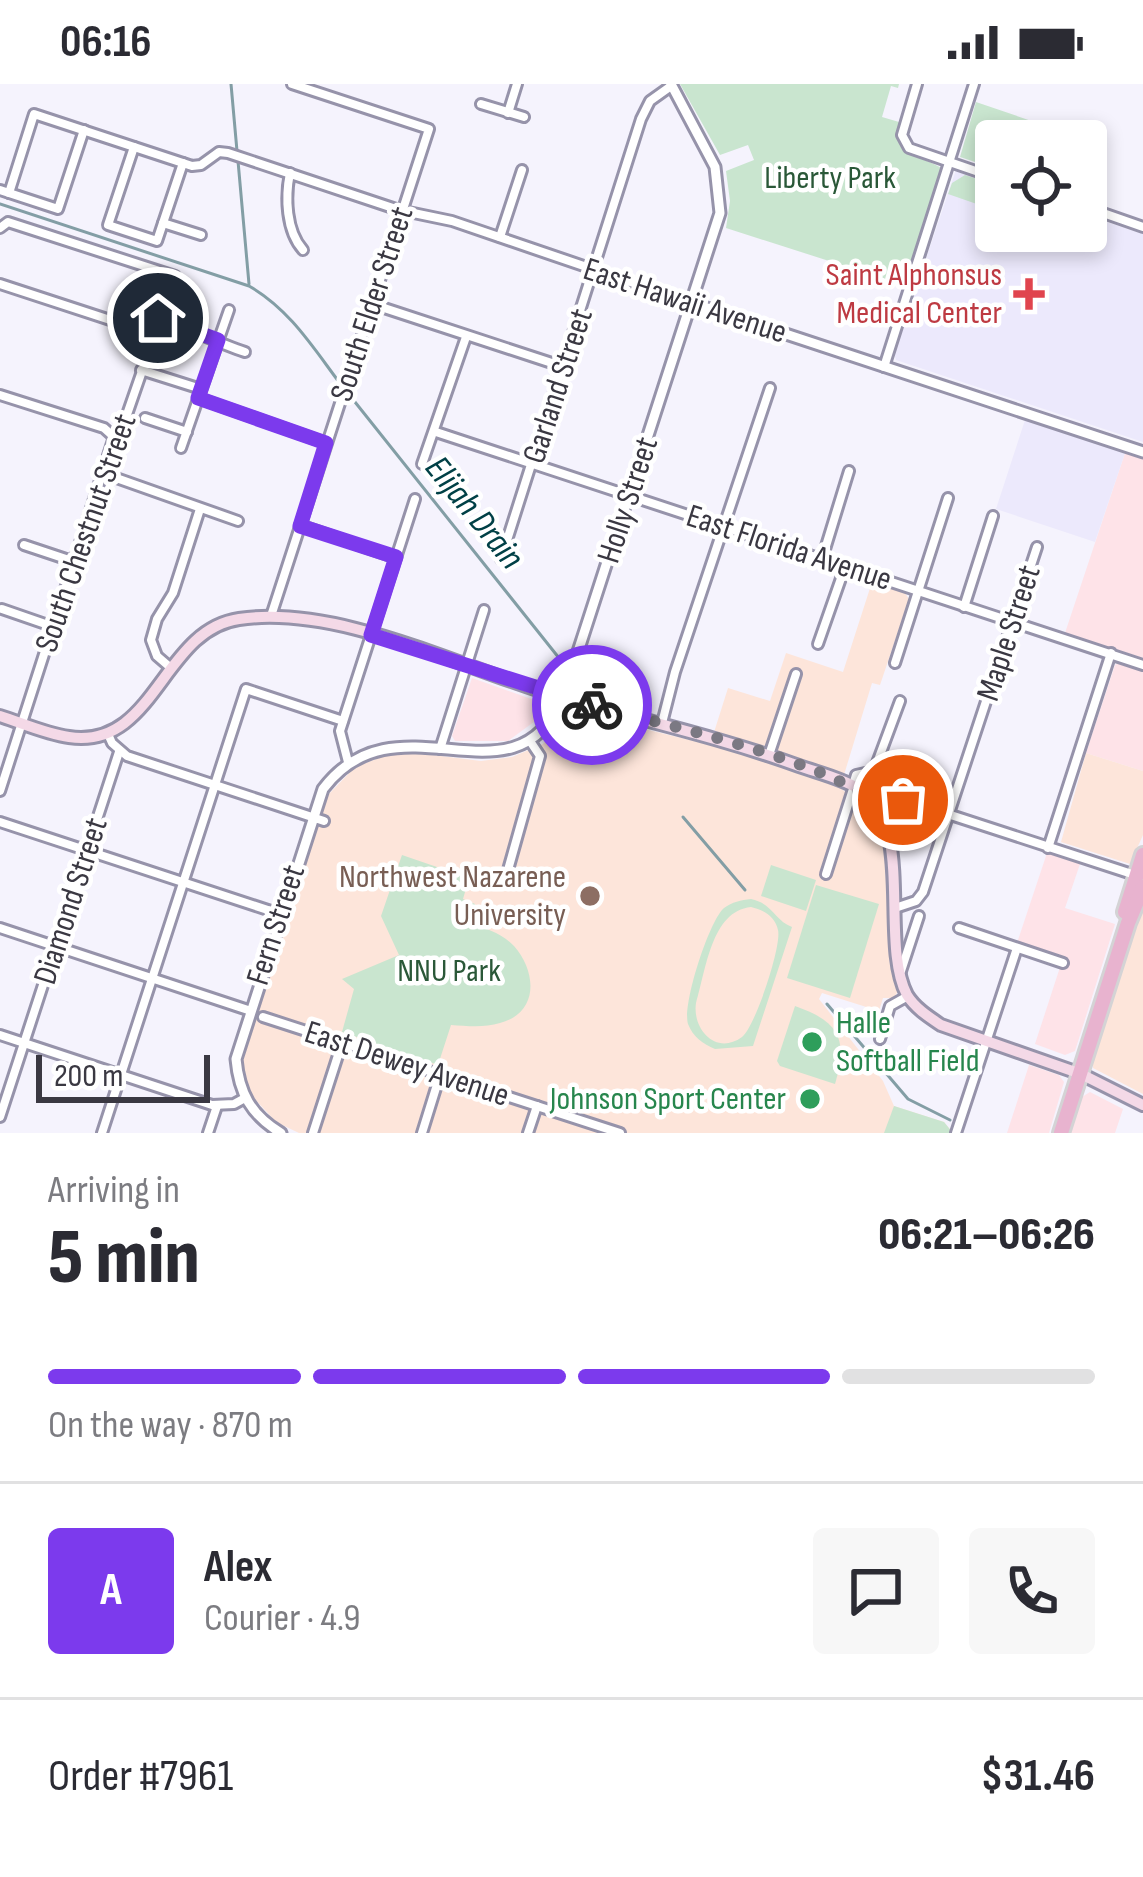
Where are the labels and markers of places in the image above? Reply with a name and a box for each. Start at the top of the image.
place label: Saint Alphonsus Medical Center [826,255,1002,333]
pin [107,267,209,369]
marker: Saint Alphonsus Medical Center [1013,278,1045,310]
pin [852,749,954,851]
place label: Northwest Nazarene University [339,857,566,935]
marker: Northwest Nazarene University [577,883,603,909]
place label: Halle Softball Field [836,1003,979,1081]
marker: Halle Softball Field [799,1029,825,1055]
place label: Johnson Sport Center [549,1079,786,1119]
marker: Johnson Sport Center [797,1086,823,1112]

